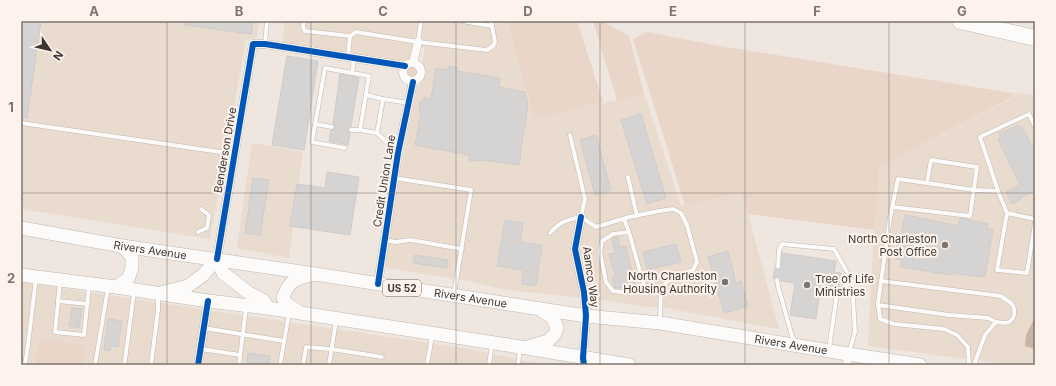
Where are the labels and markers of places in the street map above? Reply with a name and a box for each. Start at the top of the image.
place label: North Charleston Post Office [848,232,937,259]
marker: North Charleston Post Office [940,240,950,250]
place label: North Charleston Housing Authority [623,269,717,296]
place label: Tree of Life Ministries [815,272,874,299]
marker: North Charleston Housing Authority [720,277,730,287]
marker: Tree of Life Ministries [802,280,812,290]

